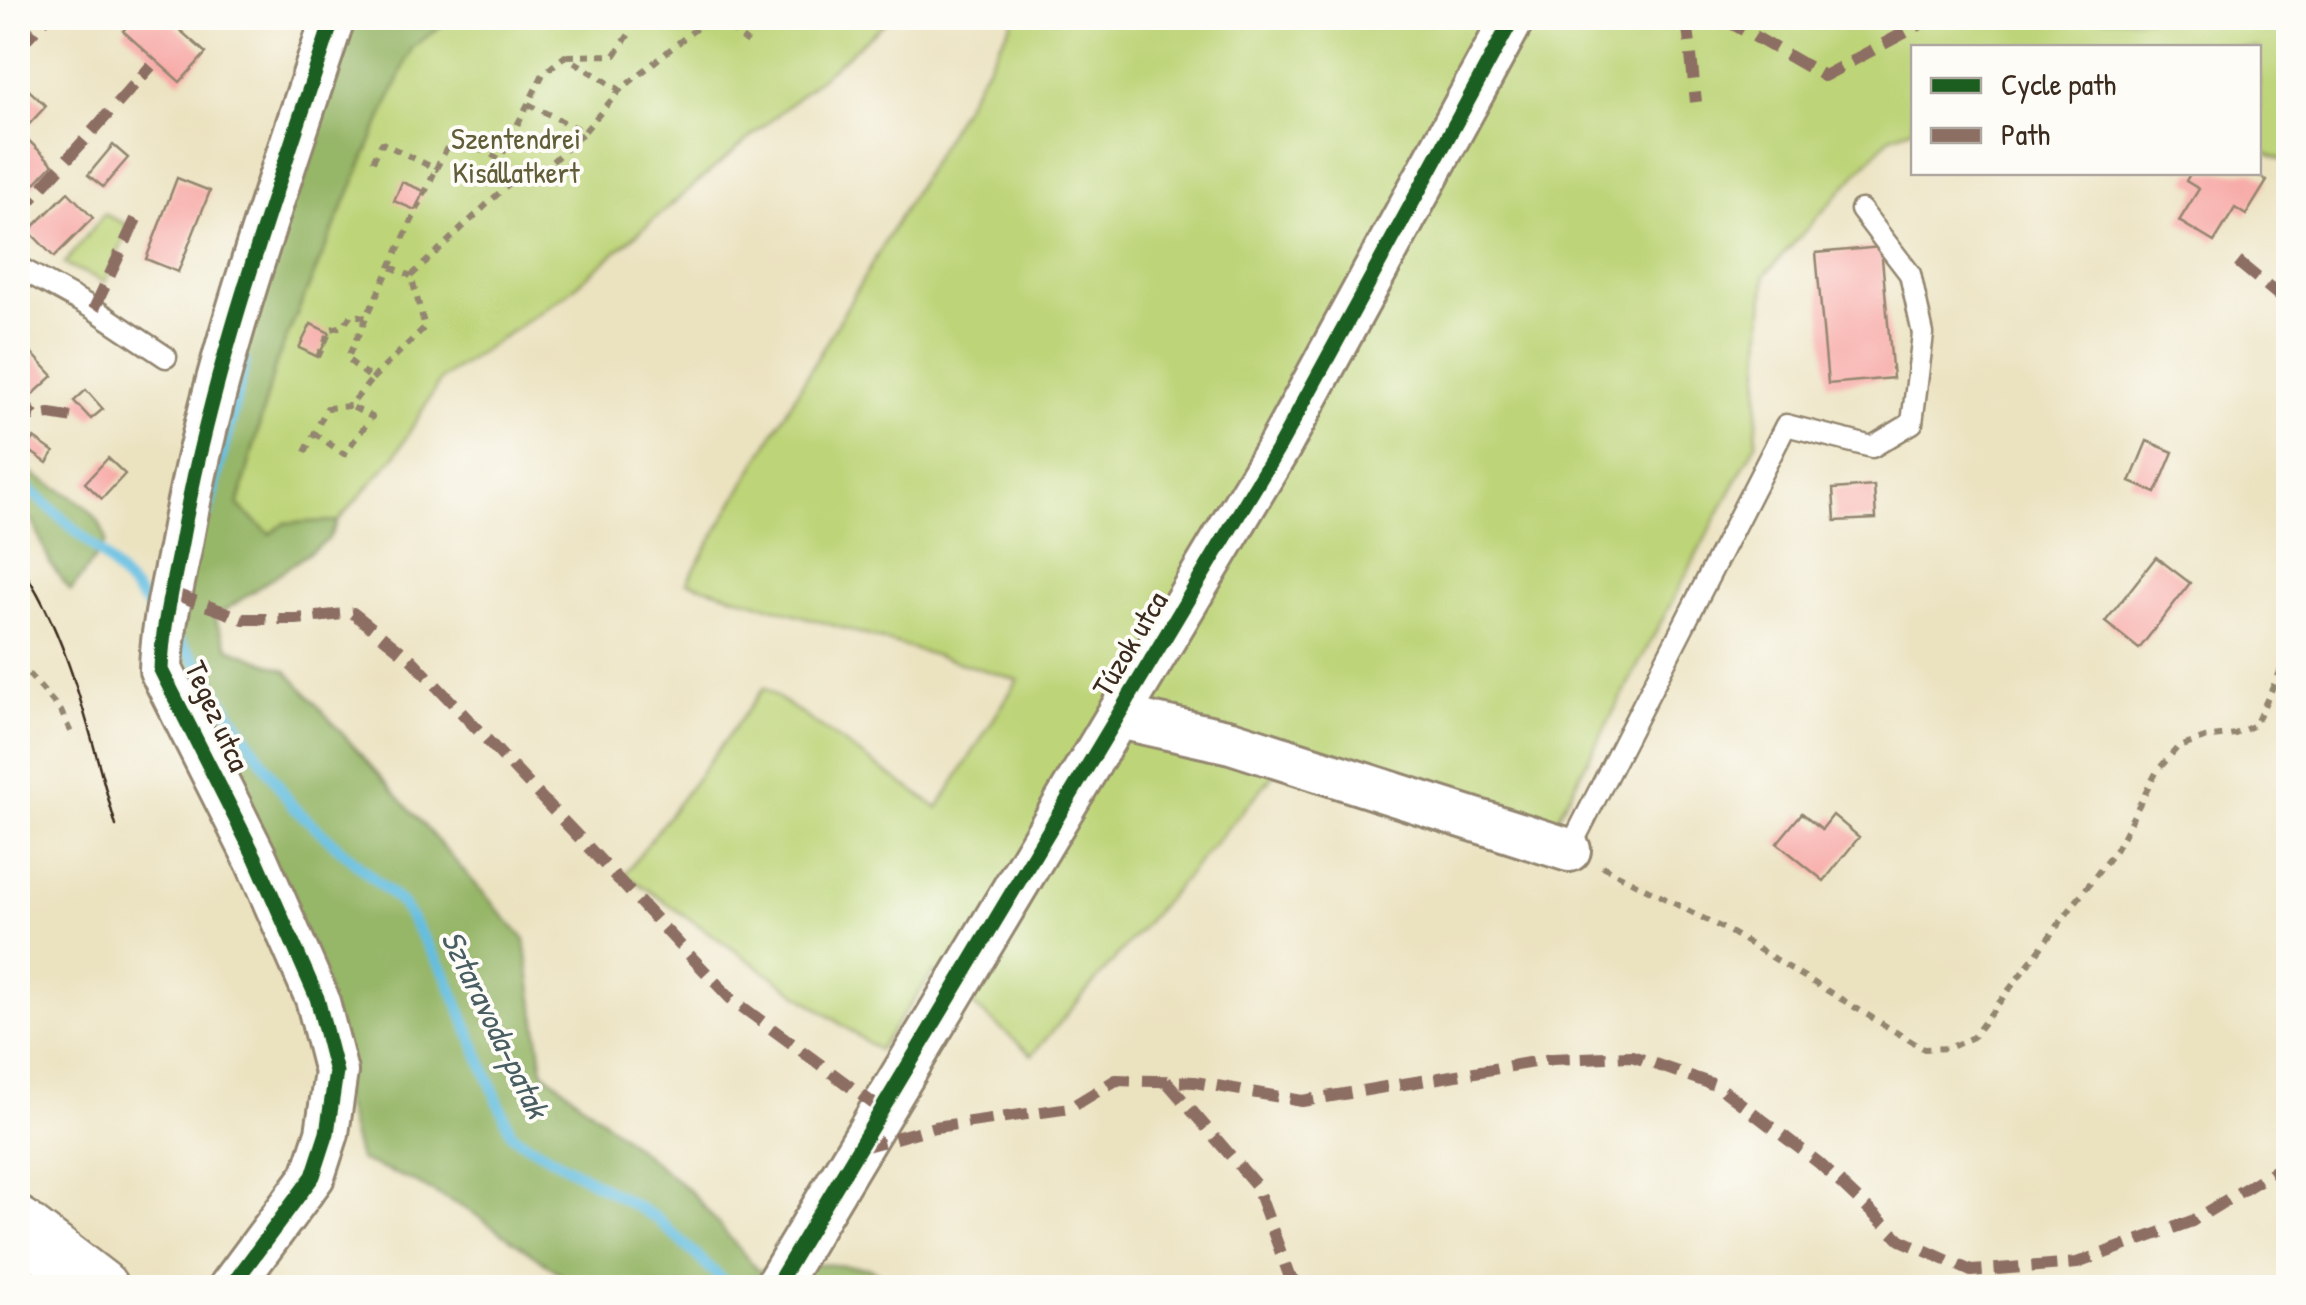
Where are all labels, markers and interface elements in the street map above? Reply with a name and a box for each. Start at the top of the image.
legend [1911,45,2261,175]
text: Cycle path [2001,64,2116,104]
text: Path [2001,114,2050,154]
park label: Szentendrei Kisállatkert [451,118,581,192]
street label: Túzok utca [1082,583,1176,704]
street label: Tegez utca [176,654,260,777]
water label: Sztaravoda-patak [432,923,561,1127]

